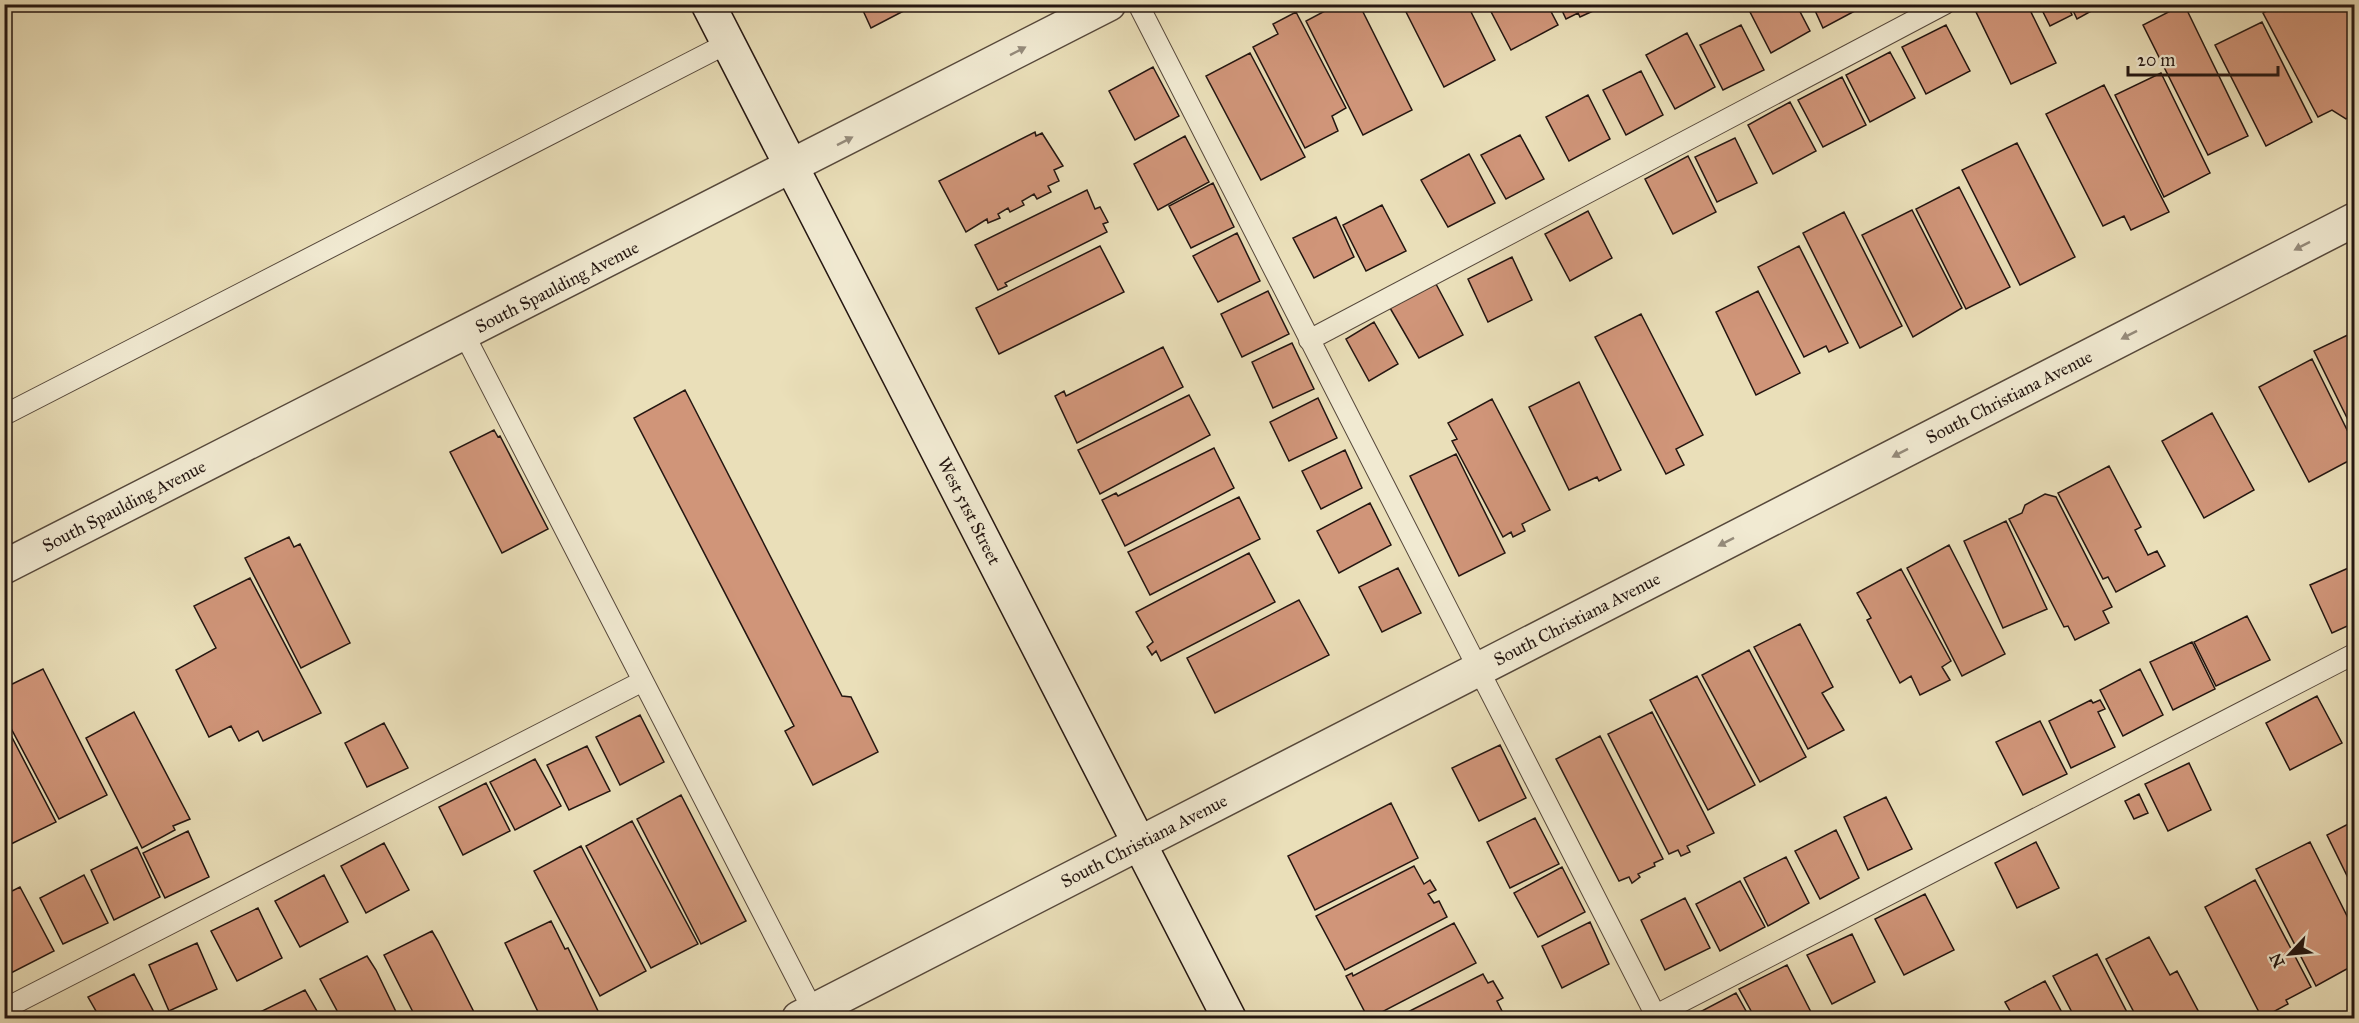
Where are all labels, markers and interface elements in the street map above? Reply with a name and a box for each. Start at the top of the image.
scale bar [2128,39,2278,77]
one-way arrow [1009,47,1027,57]
text: 20 m [2137,49,2175,71]
one-way arrow [836,136,853,146]
street label: South Spaulding Avenue [471,236,643,339]
one-way arrow [2294,241,2311,251]
one-way arrow [2120,330,2138,340]
street label: South Christiana Avenue [1922,345,2096,449]
one-way arrow [1891,448,1908,458]
street label: West 51st Street [932,454,1006,569]
street label: South Spaulding Avenue [38,455,210,558]
one-way arrow [1717,537,1735,547]
street label: South Christiana Avenue [1490,567,1664,671]
street label: South Christiana Avenue [1057,789,1231,893]
north arrow [2260,924,2320,984]
text: N [2265,950,2288,971]

